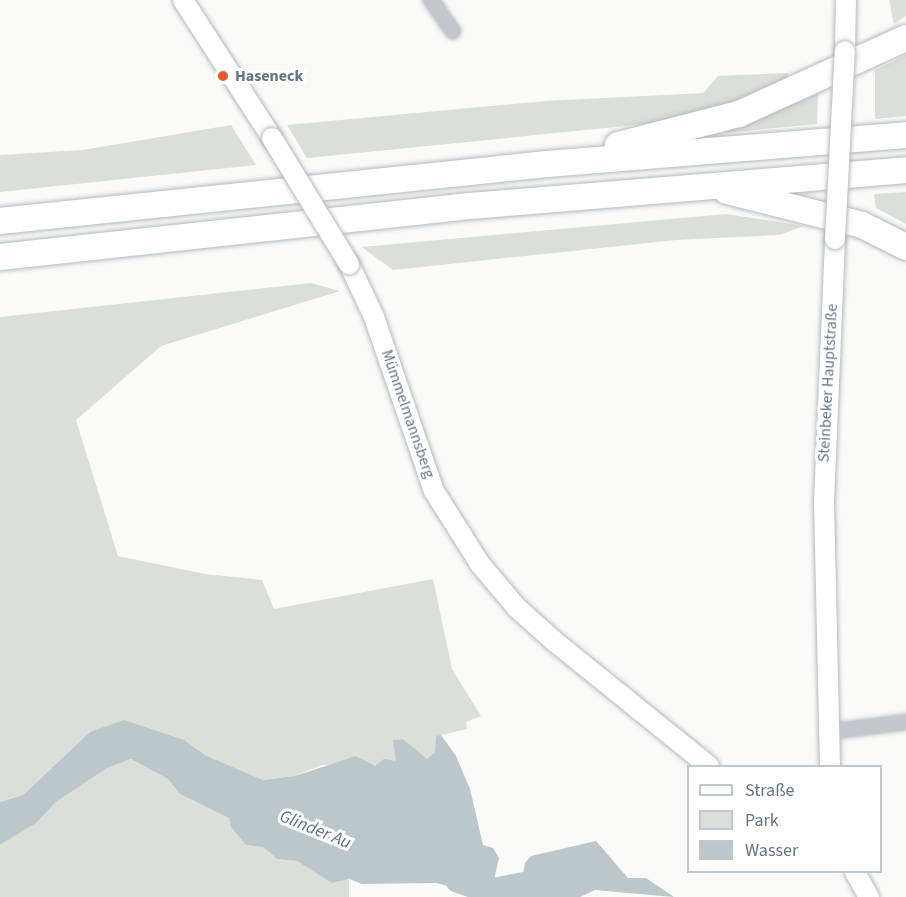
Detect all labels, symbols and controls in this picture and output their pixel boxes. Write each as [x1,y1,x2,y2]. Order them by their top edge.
place label: Haseneck [235,66,303,86]
marker: Haseneck [216,69,230,83]
street label: Steinbeker Hauptstraße [814,303,842,463]
street label: Mümmelmannsberg [377,347,439,481]
legend [687,765,882,873]
text: Straße [745,778,794,803]
water label: Glinder Au [276,806,354,854]
text: Park [745,808,779,833]
text: Wasser [745,838,798,863]

